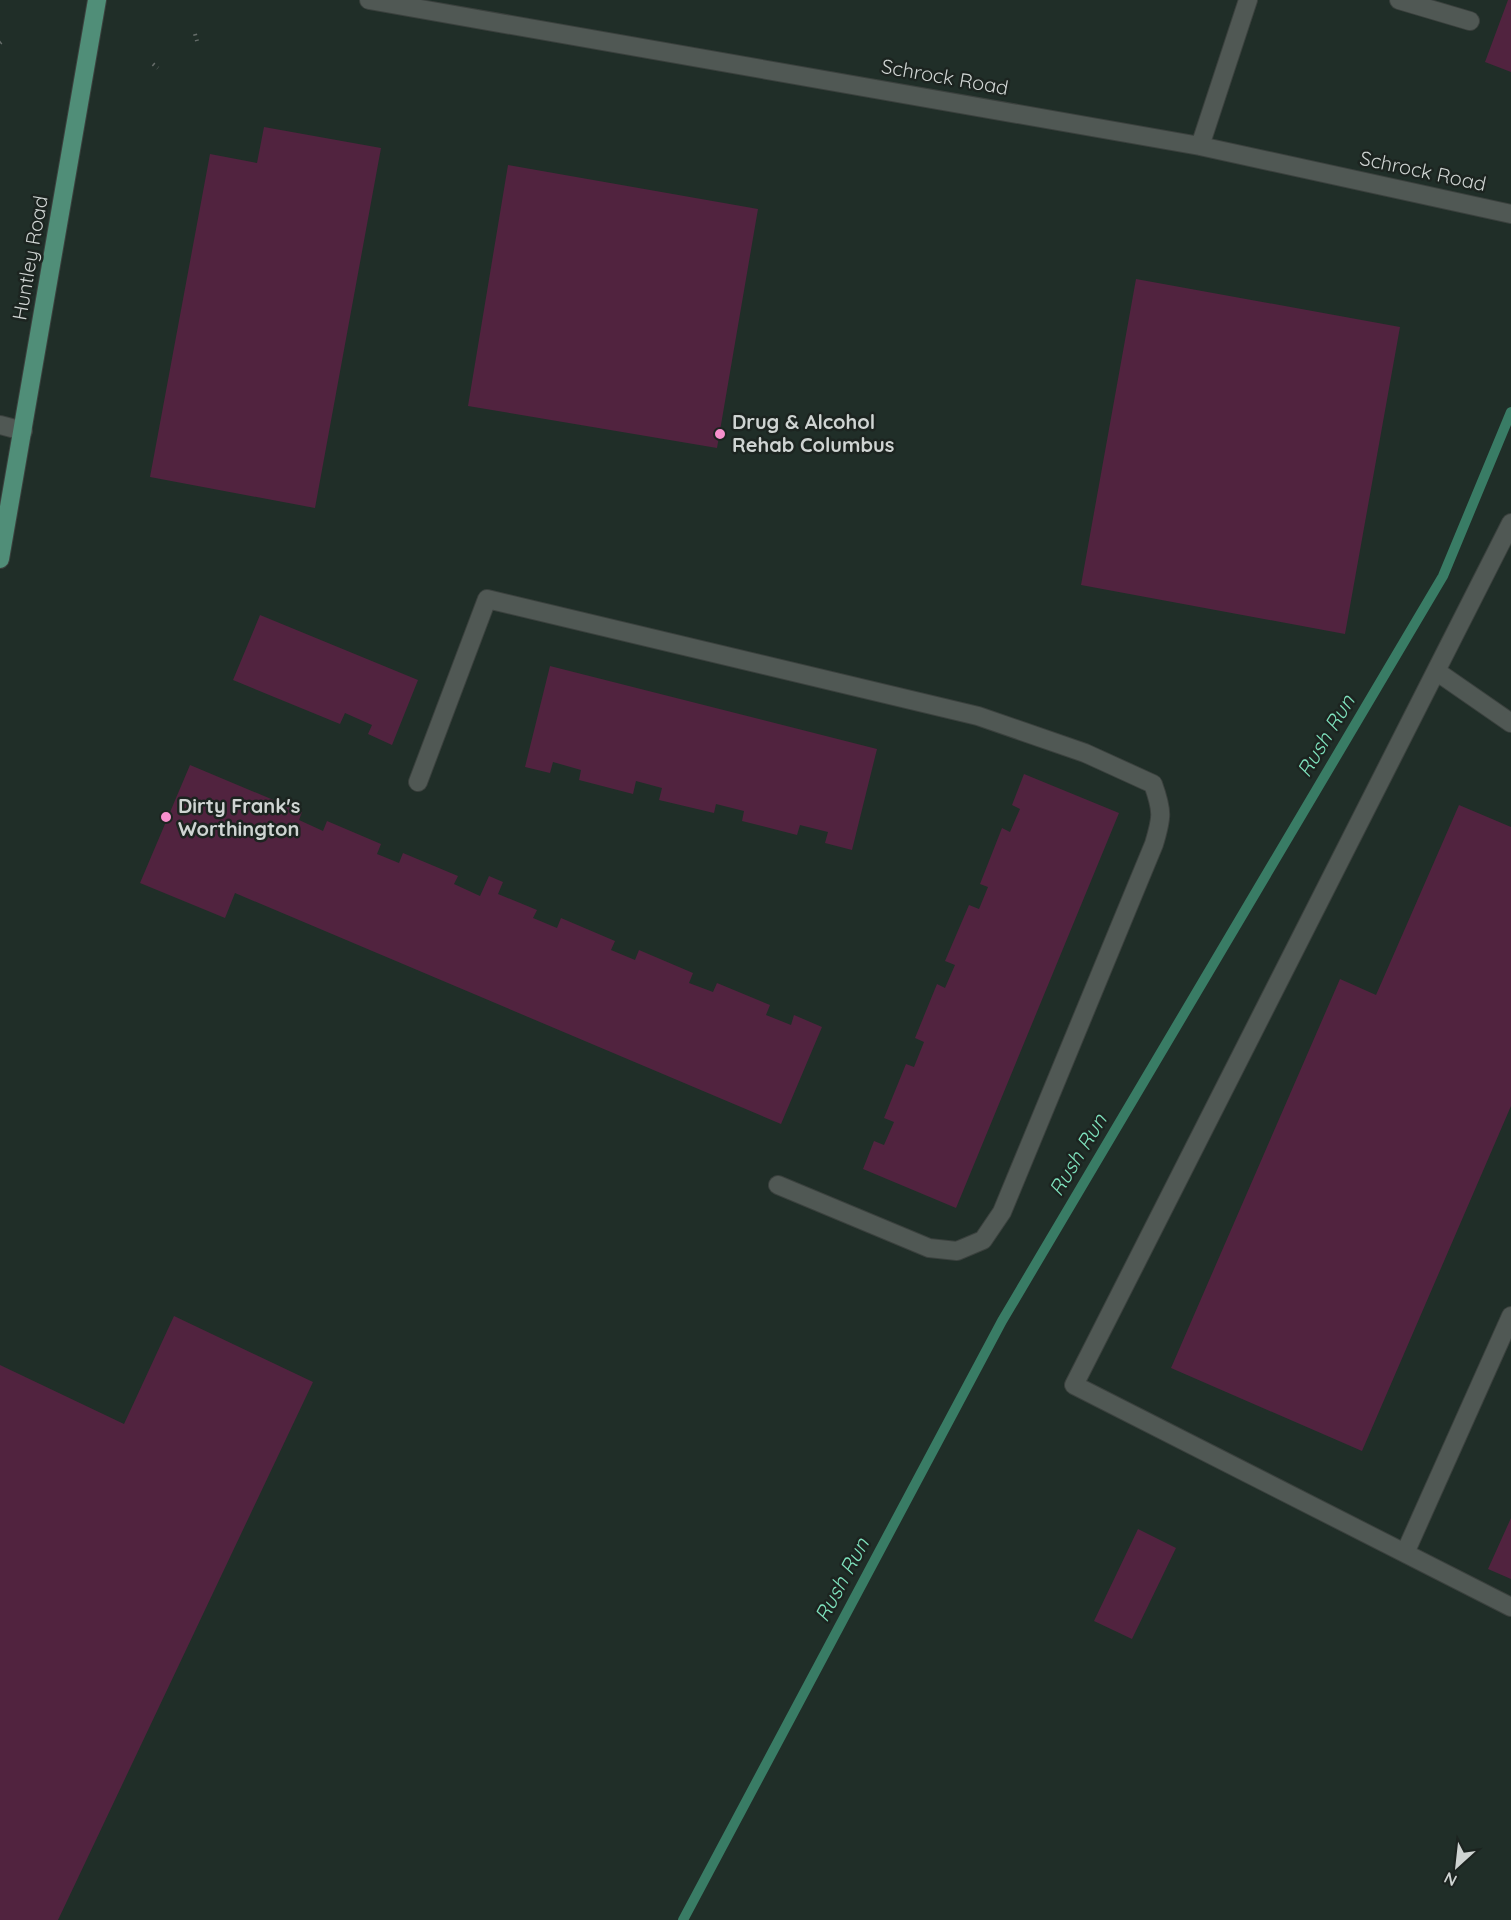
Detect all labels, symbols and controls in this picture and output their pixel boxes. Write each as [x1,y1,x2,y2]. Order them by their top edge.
street label: Schrock Road [880,53,1011,100]
street label: Schrock Road [1358,145,1489,196]
street label: Huntley Road [6,194,53,322]
place label: Drug & Alcohol Rehab Columbus [732,409,894,457]
marker: Drug & Alcohol Rehab Columbus [713,427,727,441]
water label: Rush Run [1290,689,1360,781]
place label: Dirty Frank's Worthington [178,793,300,841]
marker: Dirty Frank's Worthington [159,810,173,824]
water label: Rush Run [1042,1108,1112,1200]
water label: Rush Run [808,1532,874,1626]
north arrow [1427,1836,1487,1896]
text: N [1440,1868,1460,1891]

